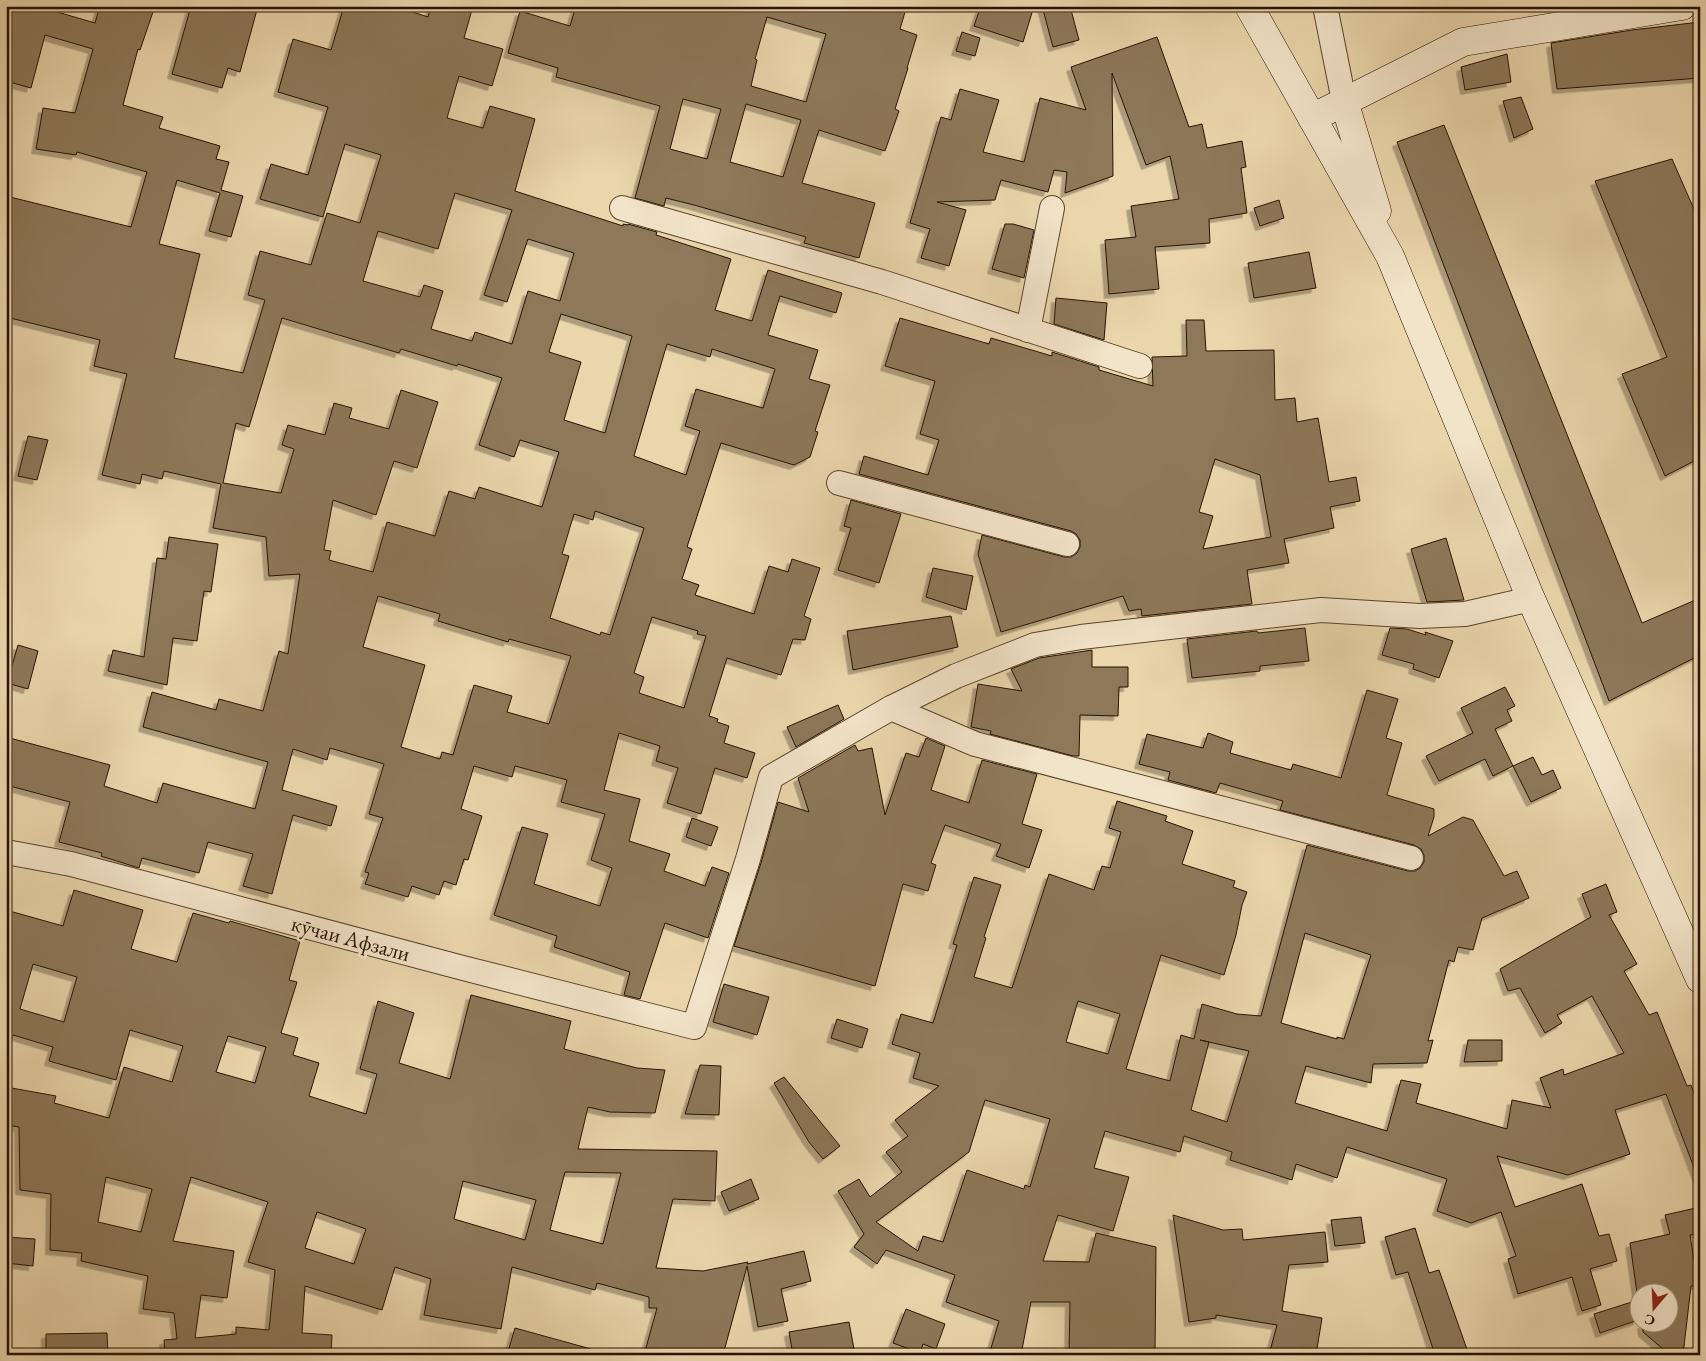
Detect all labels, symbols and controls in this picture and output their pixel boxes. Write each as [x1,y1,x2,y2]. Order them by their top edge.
street label: кӯчаи Афзали [288,909,414,968]
north arrow [1628,1284,1678,1334]
text: С [1642,1310,1657,1330]

